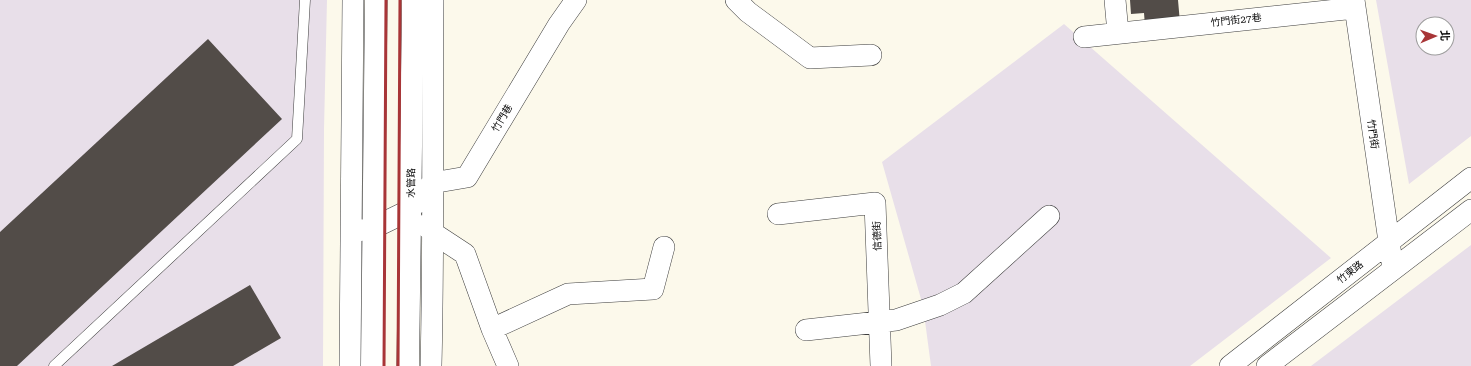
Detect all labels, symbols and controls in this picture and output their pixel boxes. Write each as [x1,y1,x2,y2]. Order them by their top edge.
street label: 竹門街27巷 [1210,12,1262,28]
north arrow [1415,16,1455,56]
text: 北 [1438,30,1451,41]
street label: 竹門巷 [490,102,514,134]
street label: 竹門街 [1365,118,1381,150]
street label: 水管路 [405,168,417,198]
street label: 信德街 [871,221,883,251]
street label: 竹東路 [1335,258,1365,286]

